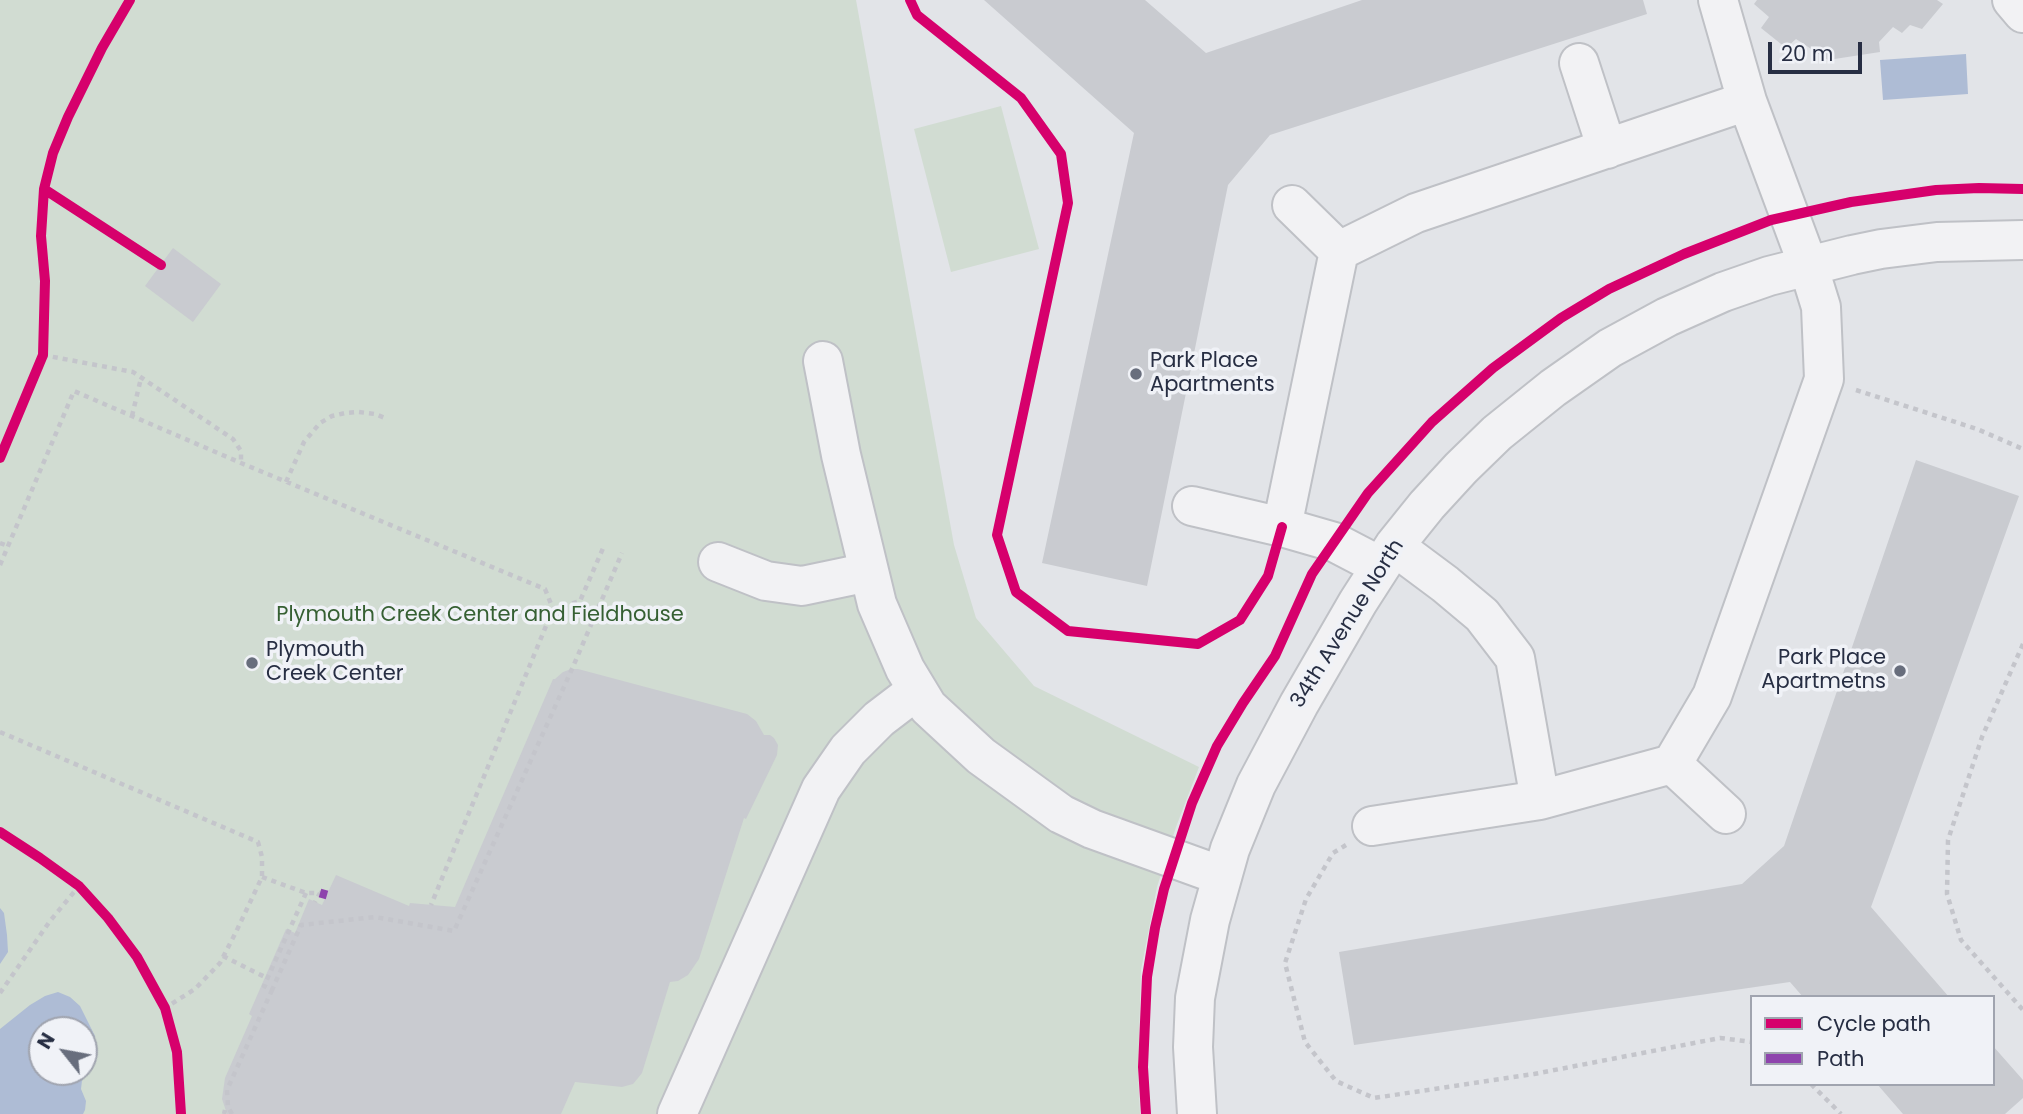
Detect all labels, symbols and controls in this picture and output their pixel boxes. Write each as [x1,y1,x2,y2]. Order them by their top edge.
scale bar [1771,28,1866,72]
text: 20 m [1781,39,1834,68]
place label: Park Place Apartments [1150,349,1275,399]
marker: Park Place Apartments [1128,366,1144,382]
street label: 34th Avenue North [1286,535,1410,713]
park label: Plymouth Creek Center and Fieldhouse [276,603,684,629]
place label: Plymouth Creek Center [266,638,404,688]
place label: Park Place Apartmetns [1761,646,1886,696]
marker: Plymouth Creek Center [244,655,260,671]
marker: Park Place Apartmetns [1892,663,1908,679]
legend [1750,995,1995,1086]
text: Cycle path [1817,1009,1931,1038]
north arrow [28,1016,98,1086]
text: N [31,1028,62,1054]
text: Path [1817,1044,1864,1073]

